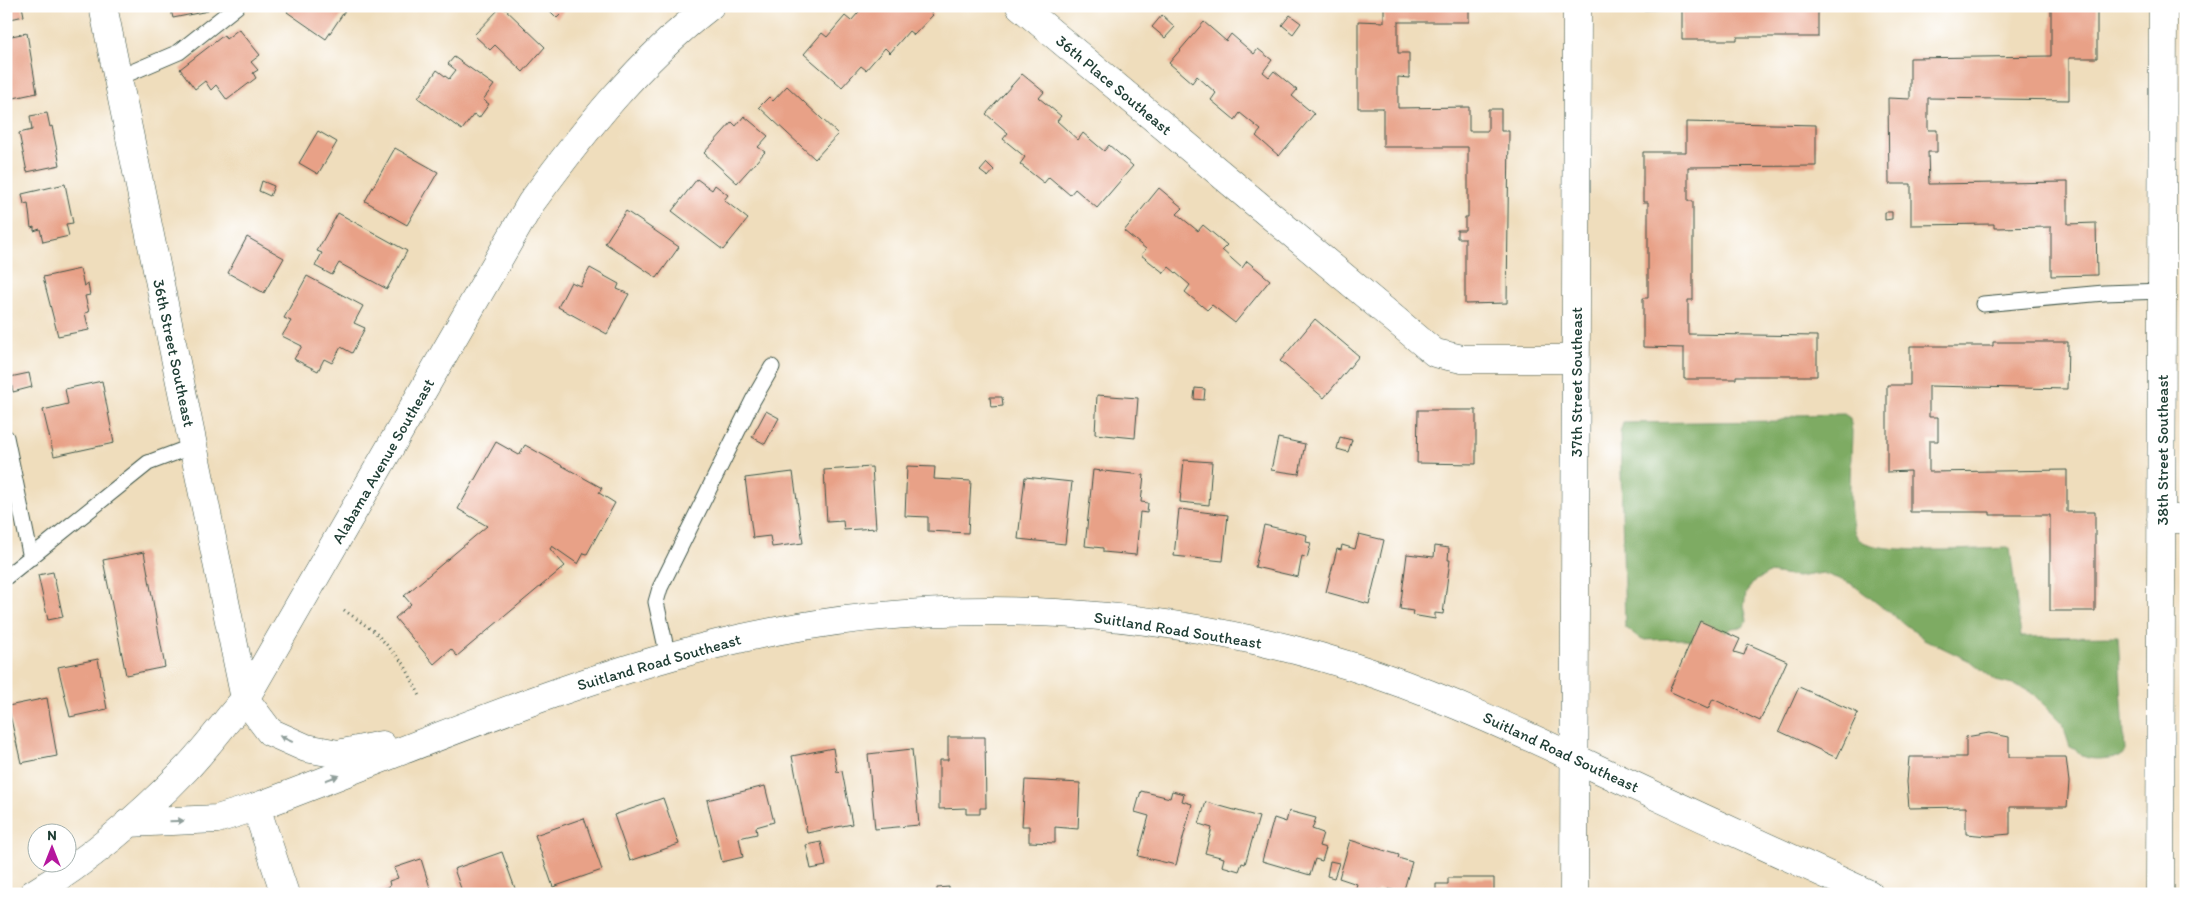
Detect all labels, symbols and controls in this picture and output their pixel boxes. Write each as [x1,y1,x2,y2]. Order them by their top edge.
street label: 36th Place Southeast [1052,31,1176,139]
street label: 36th Street Southeast [149,277,199,429]
street label: 37th Street Southeast [1567,307,1586,457]
street label: 38th Street Southeast [2153,374,2172,526]
street label: Alabama Avenue Southeast [328,375,438,547]
street label: Suitland Road Southeast [1093,607,1263,653]
street label: Suitland Road Southeast [575,629,743,695]
street label: Suitland Road Southeast [1480,708,1642,796]
one-way arrow [279,735,293,743]
one-way arrow [325,774,339,782]
one-way arrow [169,817,185,825]
north arrow [28,822,78,872]
text: N [47,827,57,844]

